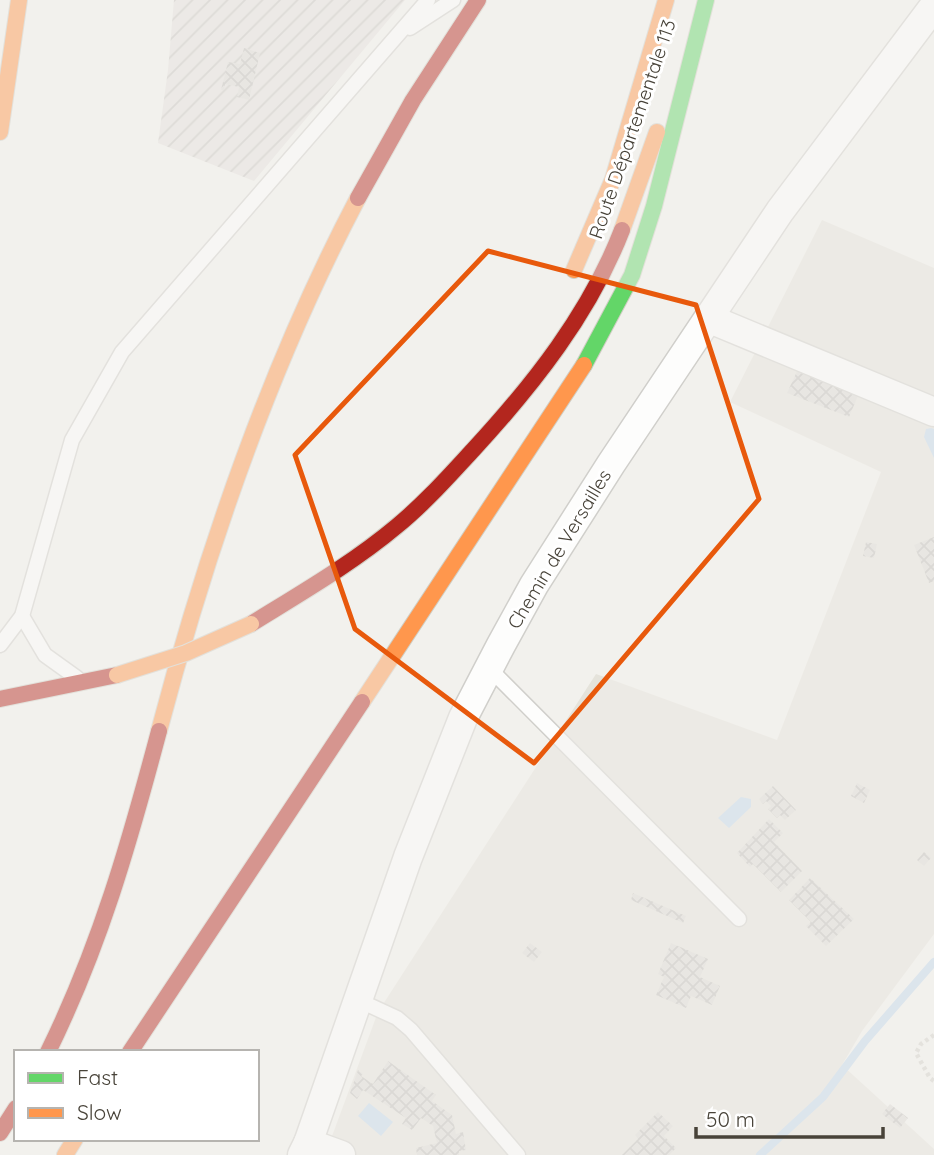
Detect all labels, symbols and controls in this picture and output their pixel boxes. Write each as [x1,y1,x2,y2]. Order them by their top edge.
street label: Route Départementale 113 [583,16,681,242]
street label: Chemin de Versailles [502,465,616,633]
legend [14,1050,259,1141]
text: Fast [77,1064,118,1090]
scale bar [696,1096,883,1140]
text: Slow [77,1099,122,1125]
text: 50 m [706,1106,755,1132]

